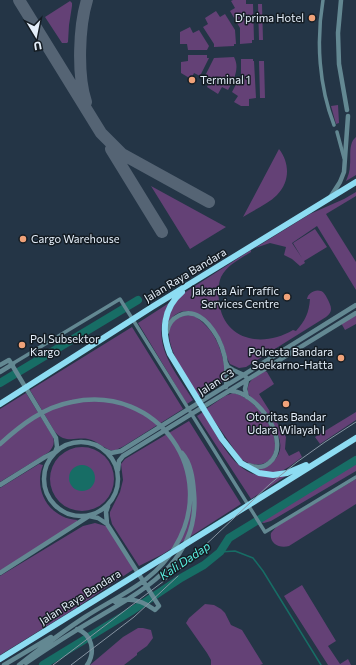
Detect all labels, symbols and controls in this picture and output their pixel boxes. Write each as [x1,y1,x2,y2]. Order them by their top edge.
place label: D'prima Hotel [235,11,304,24]
marker: D'prima Hotel [307,13,317,23]
north arrow [16,16,56,56]
text: U [33,39,43,53]
place label: Terminal 1 [200,73,250,86]
marker: Terminal 1 [187,75,197,85]
place label: Cargo Warehouse [31,232,120,245]
marker: Cargo Warehouse [18,234,28,244]
street label: Jalan Raya Bandara [141,245,229,305]
place label: Jakarta Air Traffic Services Centre [192,284,279,310]
marker: Jakarta Air Traffic Services Centre [282,292,292,302]
place label: Pol Subsektor Kargo [30,332,100,358]
marker: Pol Subsektor Kargo [17,340,27,350]
place label: Polresta Bandara Soekarno-Hatta [248,345,333,371]
marker: Polresta Bandara Soekarno-Hatta [336,353,346,363]
street label: Jalan C3 [195,366,237,398]
marker: Otoritas Bandar Udara Wilayah I [281,399,291,409]
place label: Otoritas Bandar Udara Wilayah I [246,410,327,436]
water label: Kali Dadap [156,538,212,582]
street label: Jalan Raya Bandara [37,566,123,628]

